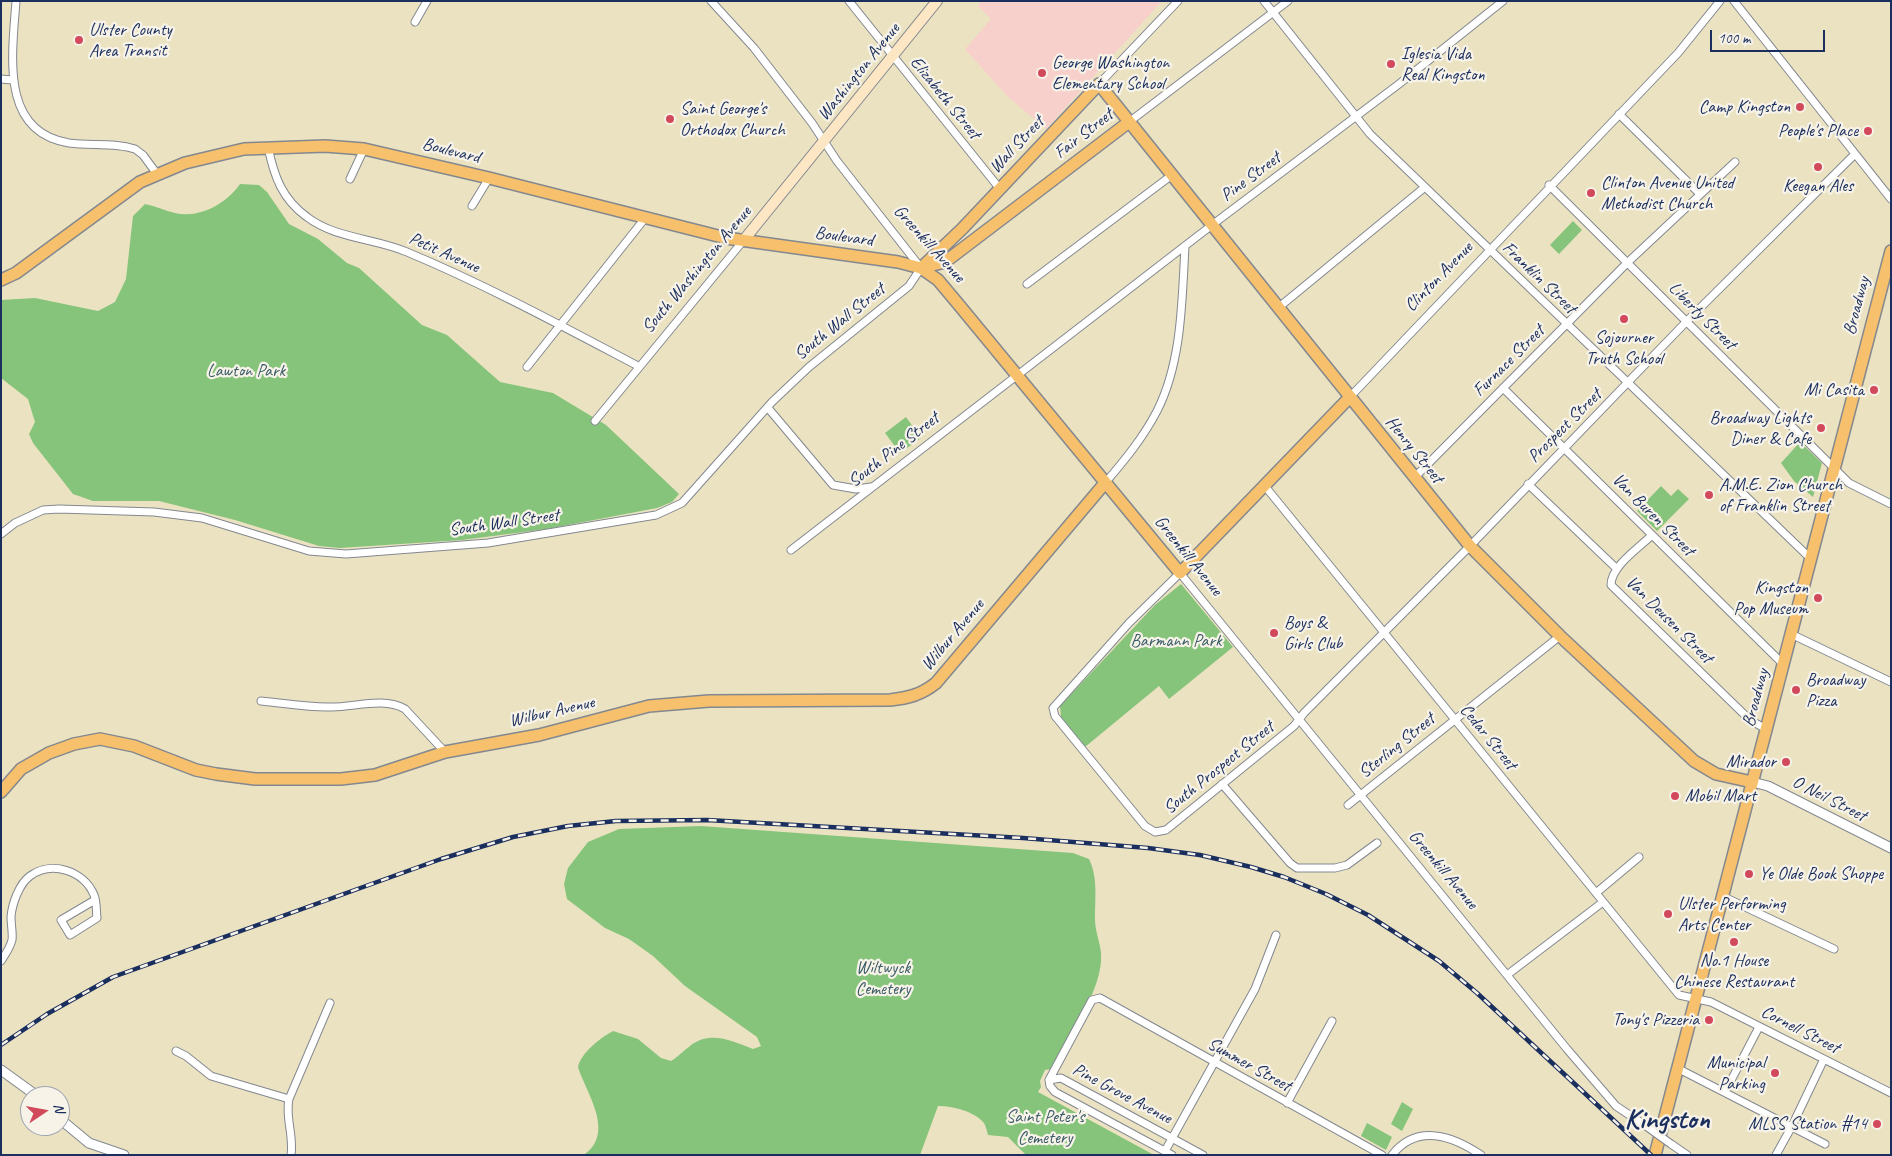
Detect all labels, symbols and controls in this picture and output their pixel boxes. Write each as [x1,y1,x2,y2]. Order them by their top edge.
place label: Ulster County Area Transit [89,19,172,62]
street label: Washington Avenue [813,19,905,125]
scale bar [1712,20,1827,52]
text: 100 m [1718,29,1750,48]
marker: Ulster County Area Transit [73,34,85,46]
place label: Iglesia Vida Real Kingston [1401,43,1485,86]
street label: Elizabeth Street [905,52,985,144]
place label: George Washington Elementary School [1052,52,1169,94]
marker: Iglesia Vida Real Kingston [1385,58,1397,70]
marker: George Washington Elementary School [1036,67,1048,79]
place label: Camp Kingston [1699,96,1790,118]
place label: Saint George's Orthodox Church [680,98,785,140]
marker: Camp Kingston [1794,101,1806,113]
street label: Fair Street [1050,104,1118,164]
street label: Wall Street [985,112,1049,178]
marker: Saint George's Orthodox Church [664,113,676,125]
place label: People's Place [1778,120,1858,142]
marker: People's Place [1862,125,1874,137]
street label: Boulevard [420,133,482,169]
street label: Pine Street [1217,147,1285,207]
marker: Keegan Ales [1812,161,1824,173]
place label: Clinton Avenue United Methodist Church [1601,172,1734,214]
place label: Keegan Ales [1783,175,1853,197]
marker: Clinton Avenue United Methodist Church [1585,187,1597,199]
street label: Greenkill Avenue [889,201,969,287]
street label: South Washington Avenue [638,202,756,338]
street label: Boulevard [813,222,875,252]
street label: Petit Avenue [405,228,483,278]
street label: Clinton Avenue [1400,237,1478,317]
street label: Franklin Street [1497,237,1581,319]
street label: Broadway [1839,275,1875,337]
street label: Liberty Street [1664,278,1740,354]
street label: South Wall Street [790,279,890,365]
marker: Sojourner Truth School [1618,313,1630,325]
street label: Furnace Street [1469,321,1549,401]
place label: Sojourner Truth School [1585,327,1663,369]
park label: Lawton Park [207,360,285,382]
place label: Mi Casita [1804,379,1864,401]
street label: Prospect Street [1523,384,1607,468]
marker: Mi Casita [1868,384,1880,396]
place label: Broadway Lights Diner & Cafe [1709,407,1811,449]
street label: South Pine Street [844,408,944,492]
street label: Henry Street [1380,412,1448,488]
marker: Broadway Lights Diner & Cafe [1815,422,1827,434]
street label: Van Buren Street [1607,469,1699,561]
place label: A.M.E. Zion Church of Franklin Street [1719,474,1842,516]
marker: A.M.E. Zion Church of Franklin Street [1703,489,1715,501]
street label: South Wall Street [448,505,560,541]
street label: Greenkill Avenue [1149,512,1227,600]
street label: Van Deusen Street [1621,572,1717,668]
place label: Kingston Pop Museum [1734,577,1808,620]
marker: Kingston Pop Museum [1812,592,1824,604]
street label: Wilbur Avenue [917,595,989,675]
place label: Boys & Girls Club [1284,612,1342,654]
marker: Boys & Girls Club [1268,627,1280,639]
park label: Barmann Park [1130,630,1222,652]
street label: Broadway [1738,667,1774,729]
place label: Broadway Pizza [1806,669,1865,712]
marker: Broadway Pizza [1790,684,1802,696]
street label: Wilbur Avenue [507,692,597,732]
street label: Cedar Street [1455,700,1521,774]
street label: Sterling Street [1355,709,1439,783]
street label: South Prospect Street [1159,717,1279,819]
place label: Mirador [1726,751,1776,773]
marker: Mirador [1780,756,1792,768]
street label: O Neil Street [1788,771,1870,827]
place label: Mobil Mart [1685,785,1756,807]
marker: Mobil Mart [1669,790,1681,802]
street label: Greenkill Avenue [1404,826,1482,914]
place label: Ye Olde Book Shoppe [1759,863,1883,885]
marker: Ye Olde Book Shoppe [1743,868,1755,880]
place label: Ulster Performing Arts Center [1678,893,1785,936]
marker: Ulster Performing Arts Center [1662,908,1674,920]
marker: No.1 House Chinese Restaurant [1728,936,1740,948]
place label: No.1 House Chinese Restaurant [1674,950,1794,992]
park label: Wiltwyck Cemetery [856,957,910,1000]
street label: Cornell Street [1757,1001,1843,1059]
place label: Tony's Pizzeria [1612,1009,1699,1031]
marker: Tony's Pizzeria [1703,1014,1715,1026]
street label: Summer Street [1204,1033,1294,1097]
place label: Municipal Parking [1707,1052,1765,1094]
street label: Pine Grove Avenue [1069,1059,1175,1129]
marker: Municipal Parking [1769,1067,1781,1079]
north arrow [20,1086,70,1136]
text: N [50,1102,68,1114]
district label: Kingston [1624,1104,1710,1138]
park label: Saint Peter's Cemetery [1006,1106,1084,1148]
place label: MLSS Station #14 [1748,1113,1867,1135]
marker: MLSS Station #14 [1871,1118,1883,1130]

